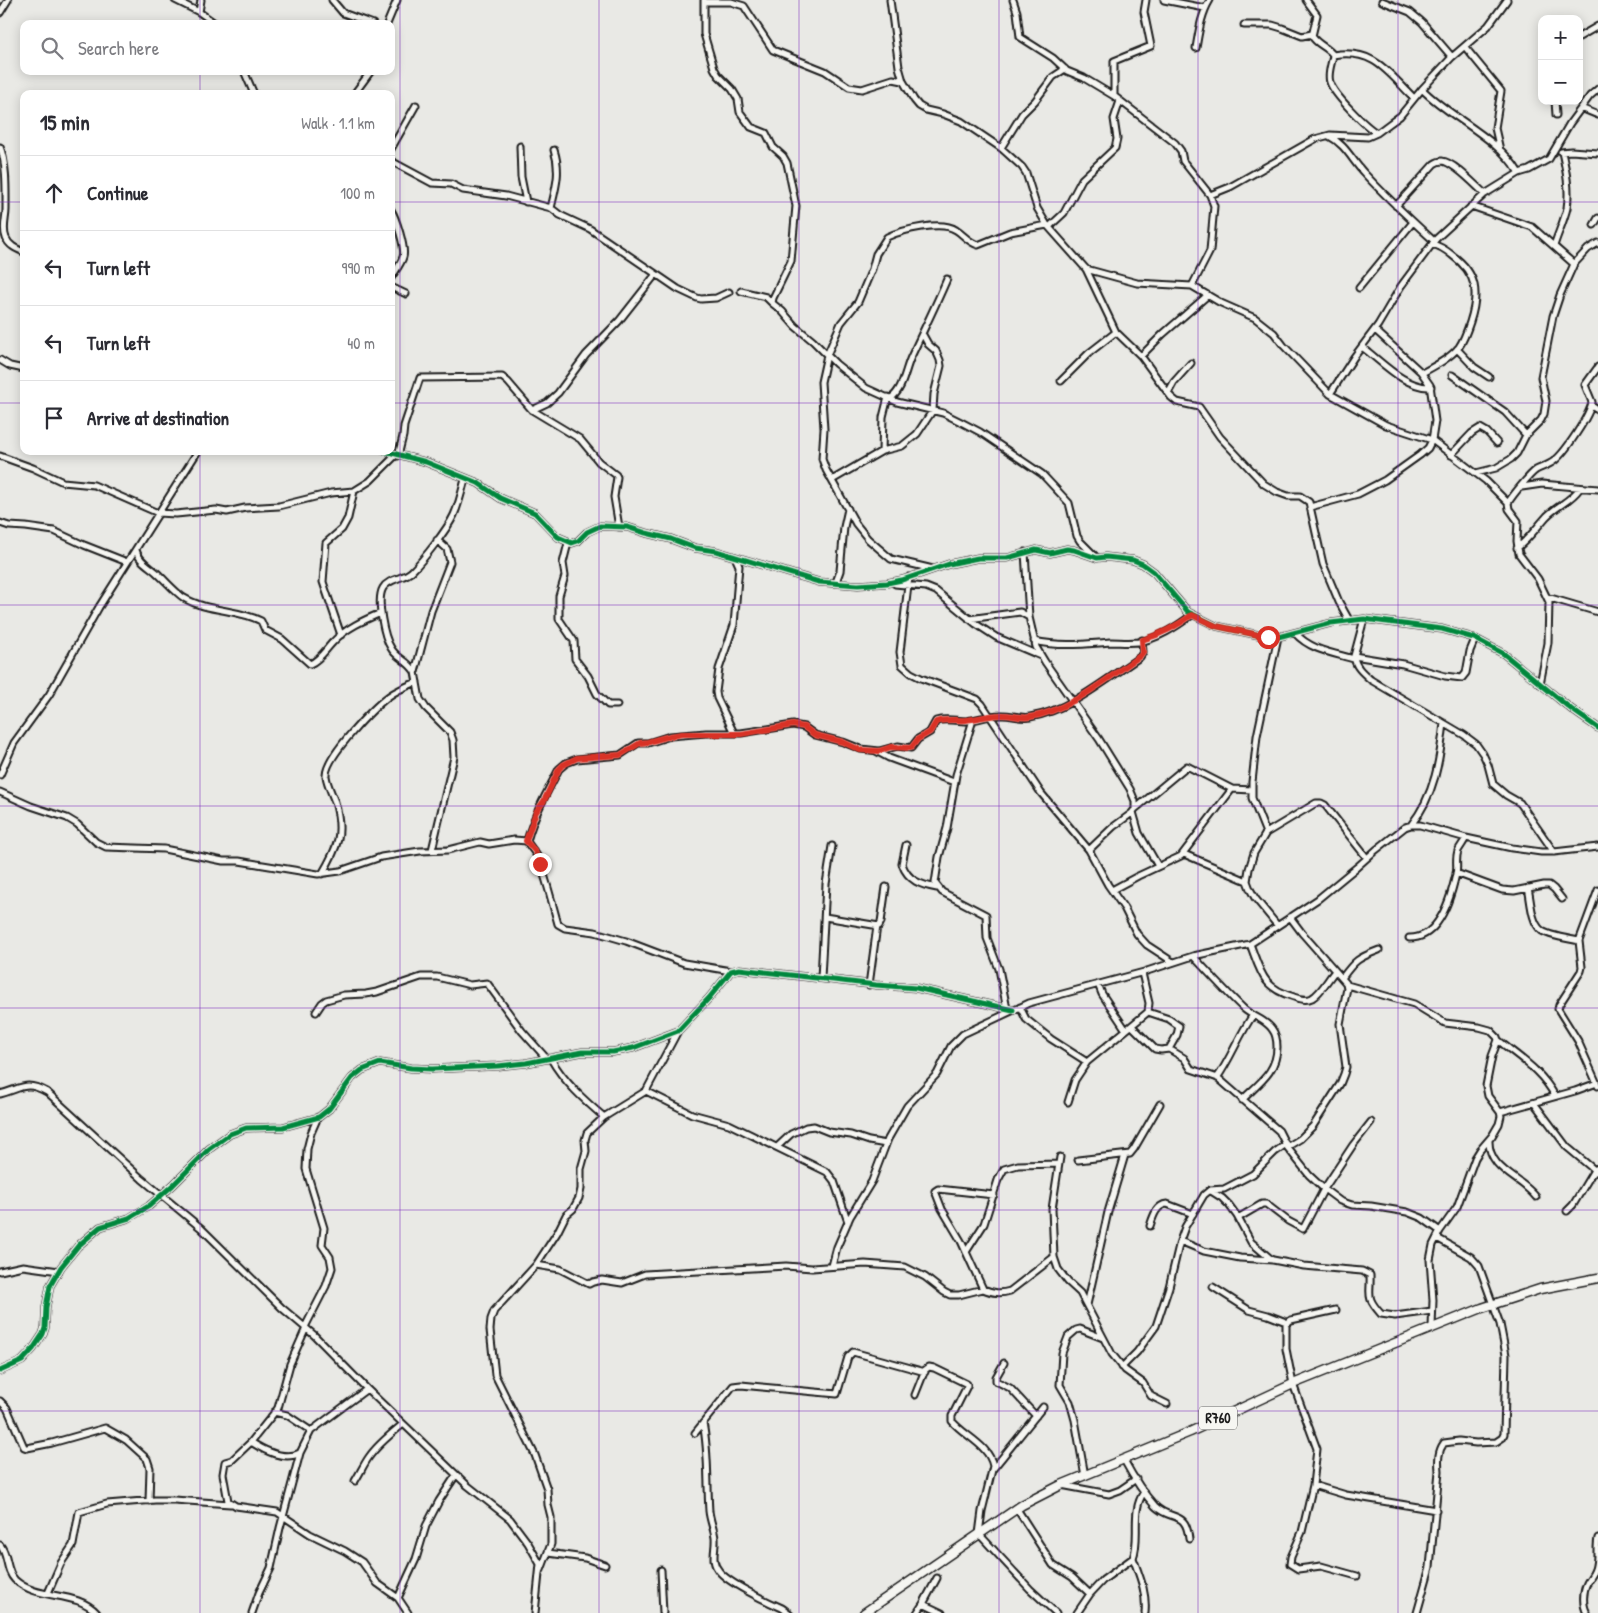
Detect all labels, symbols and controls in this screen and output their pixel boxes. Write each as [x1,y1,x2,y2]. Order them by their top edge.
map controls [1538,15,1583,105]
button: + [1538,15,1583,60]
search box [20,20,395,75]
icon: search [38,34,66,62]
text: Search here [78,35,159,61]
button: − [1538,60,1583,105]
text: 15 min [40,108,90,137]
text: Walk · 1.1 km [301,112,375,134]
icon: ahead [40,179,68,207]
text: Continue [87,180,148,206]
text: 100 m [340,182,375,204]
icon: left [40,254,68,282]
text: Turn left [87,255,150,281]
text: 990 m [342,257,375,279]
icon: left [40,329,68,357]
text: Turn left [87,330,150,356]
text: 40 m [347,332,375,354]
icon: arrive [40,404,68,432]
text: Arrive at destination [87,405,229,431]
route start [1257,626,1280,649]
route end [529,853,552,876]
road number: R760 [1199,1406,1237,1430]

